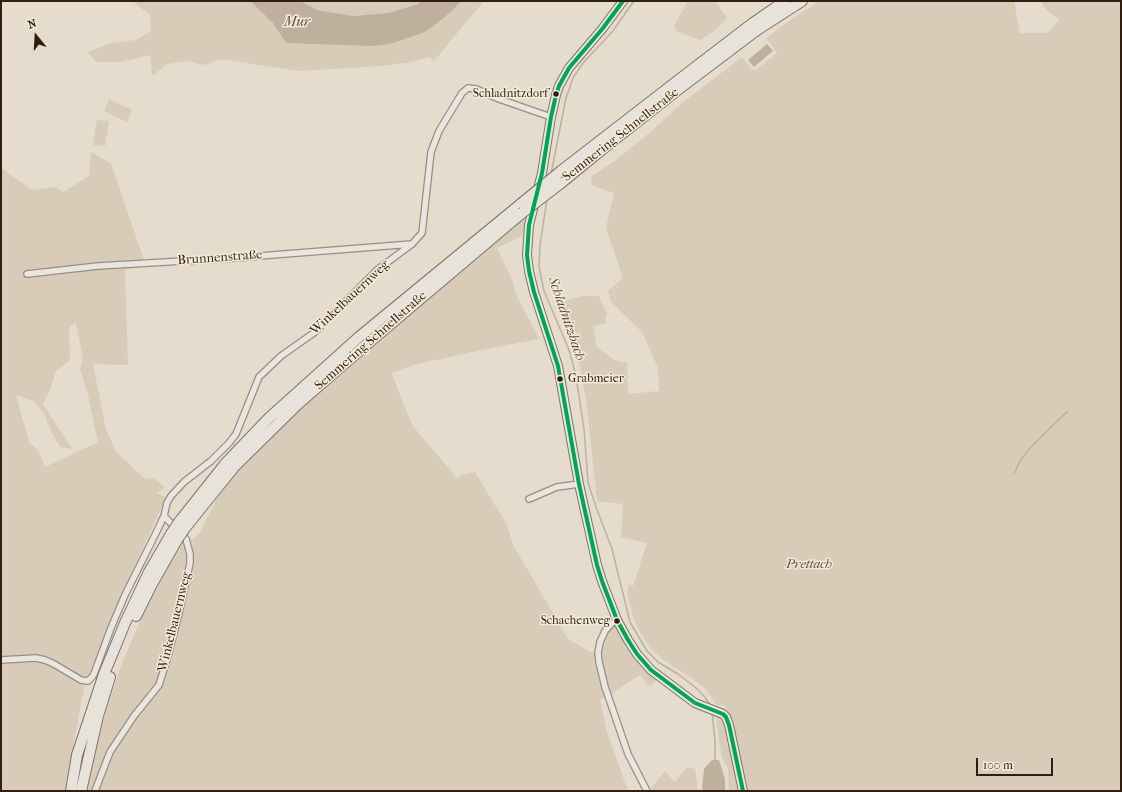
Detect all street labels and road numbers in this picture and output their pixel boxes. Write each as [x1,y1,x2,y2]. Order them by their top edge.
street label: Semmering Schnellstraße [560,85,682,185]
street label: Brunnenstraße [177,247,263,269]
street label: Winkelbauernweg [307,257,393,339]
street label: Semmering Schnellstraße [312,288,430,394]
street label: Winkelbauernweg [155,570,195,674]

